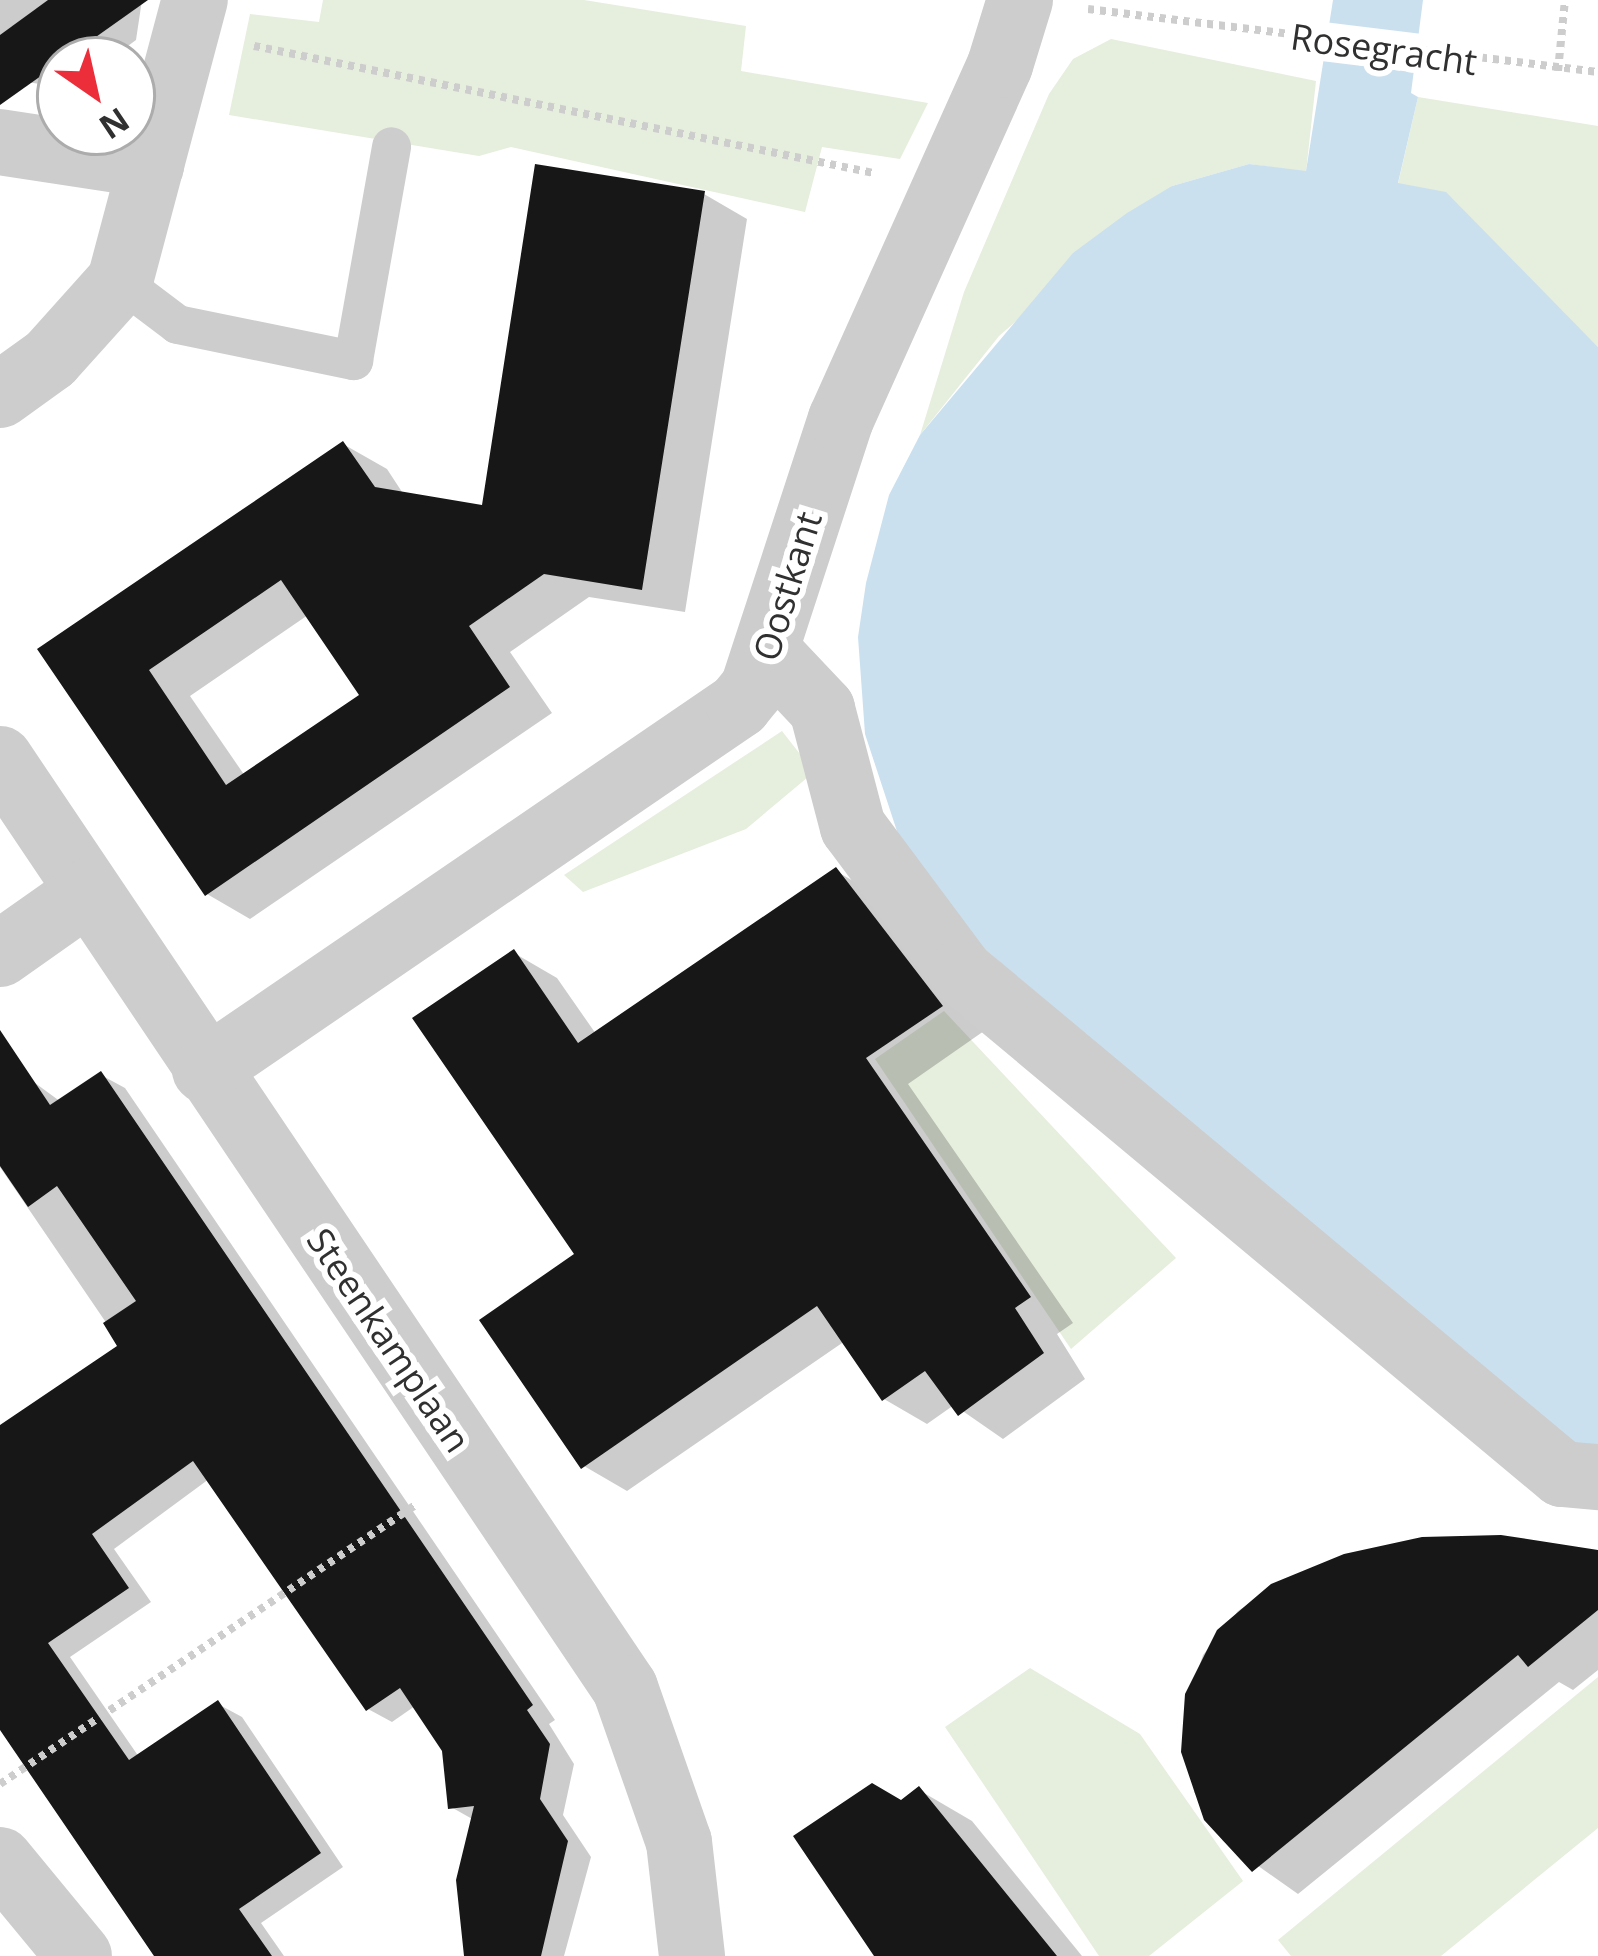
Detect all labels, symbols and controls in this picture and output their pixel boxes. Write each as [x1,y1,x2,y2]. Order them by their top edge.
street label: Rosegracht [1288,15,1480,83]
north arrow [36,36,156,156]
text: N [91,98,138,150]
street label: Oostkant [744,506,830,666]
street label: Steenkamplaan [298,1220,480,1460]

